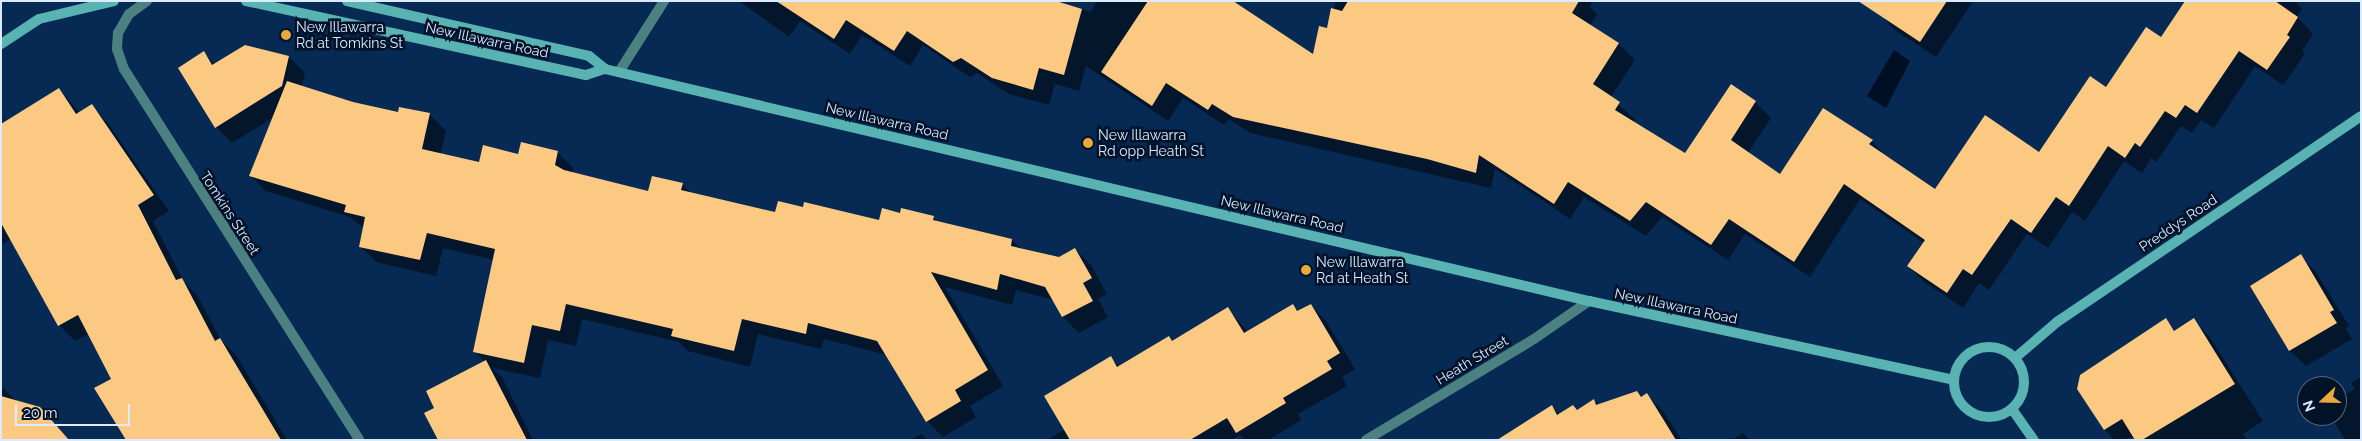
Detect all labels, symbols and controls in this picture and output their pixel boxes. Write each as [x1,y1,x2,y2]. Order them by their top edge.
place label: New Illawarra Rd at Tomkins St [296,19,403,52]
street label: New Illawarra Road [424,19,550,61]
marker: New Illawarra Rd at Tomkins St [280,29,292,41]
street label: New Illawarra Road [824,99,950,143]
place label: New Illawarra Rd opp Heath St [1098,127,1204,160]
marker: New Illawarra Rd opp Heath St [1082,137,1094,149]
street label: Tomkins Street [197,168,263,258]
street label: Preddys Road [2136,191,2220,255]
street label: New Illawarra Road [1219,192,1345,236]
place label: New Illawarra Rd at Heath St [1316,254,1409,286]
marker: New Illawarra Rd at Heath St [1300,264,1312,276]
street label: New Illawarra Road [1613,285,1739,327]
street label: Heath Street [1433,332,1511,388]
north arrow [2297,376,2347,426]
scale bar [18,394,132,426]
text: N [2300,398,2318,414]
text: 20 m [23,404,58,422]

